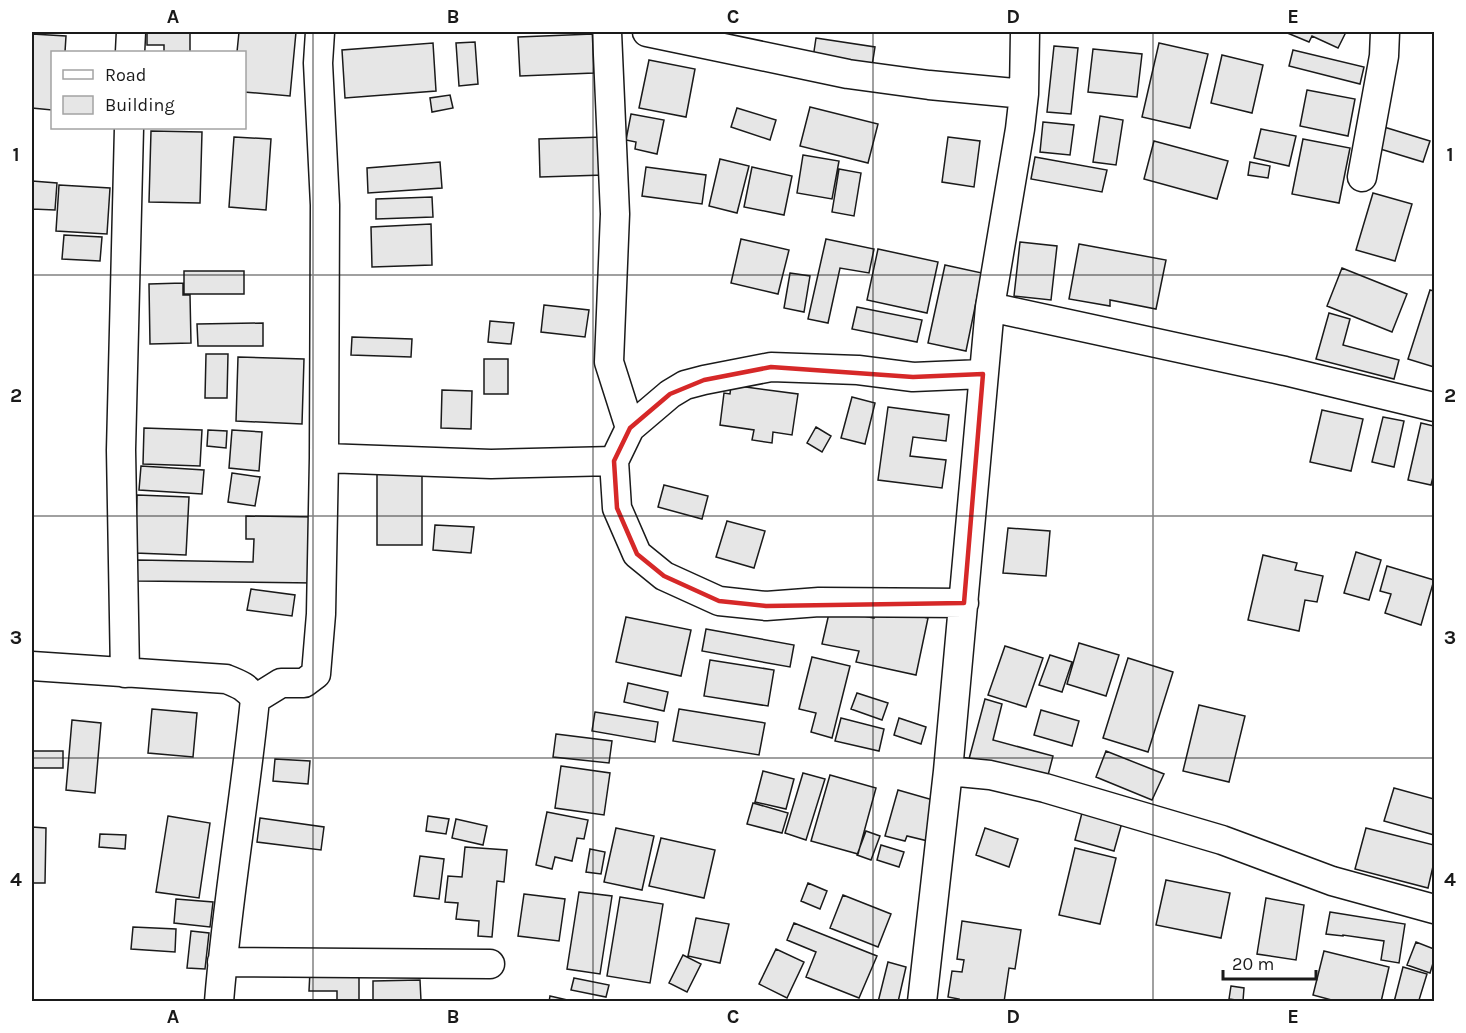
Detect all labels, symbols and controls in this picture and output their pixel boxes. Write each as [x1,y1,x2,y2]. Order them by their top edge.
text: A [167,5,180,28]
text: B [447,5,459,28]
text: C [727,5,739,28]
text: D [1006,5,1020,28]
text: E [1287,5,1299,28]
legend [51,51,246,129]
text: Road [105,64,146,86]
text: Building [105,94,175,116]
text: 1 [12,143,20,166]
text: 1 [1446,143,1454,166]
text: 2 [10,384,22,407]
text: 2 [1444,384,1456,407]
text: 3 [10,626,22,649]
text: 3 [1444,626,1456,649]
text: 4 [10,868,22,891]
text: 4 [1444,868,1456,891]
scale bar [1223,943,1316,981]
text: 20 m [1232,953,1274,975]
text: A [167,1005,180,1028]
text: B [447,1005,459,1028]
text: C [727,1005,739,1028]
text: D [1006,1005,1020,1028]
text: E [1287,1005,1299,1028]

